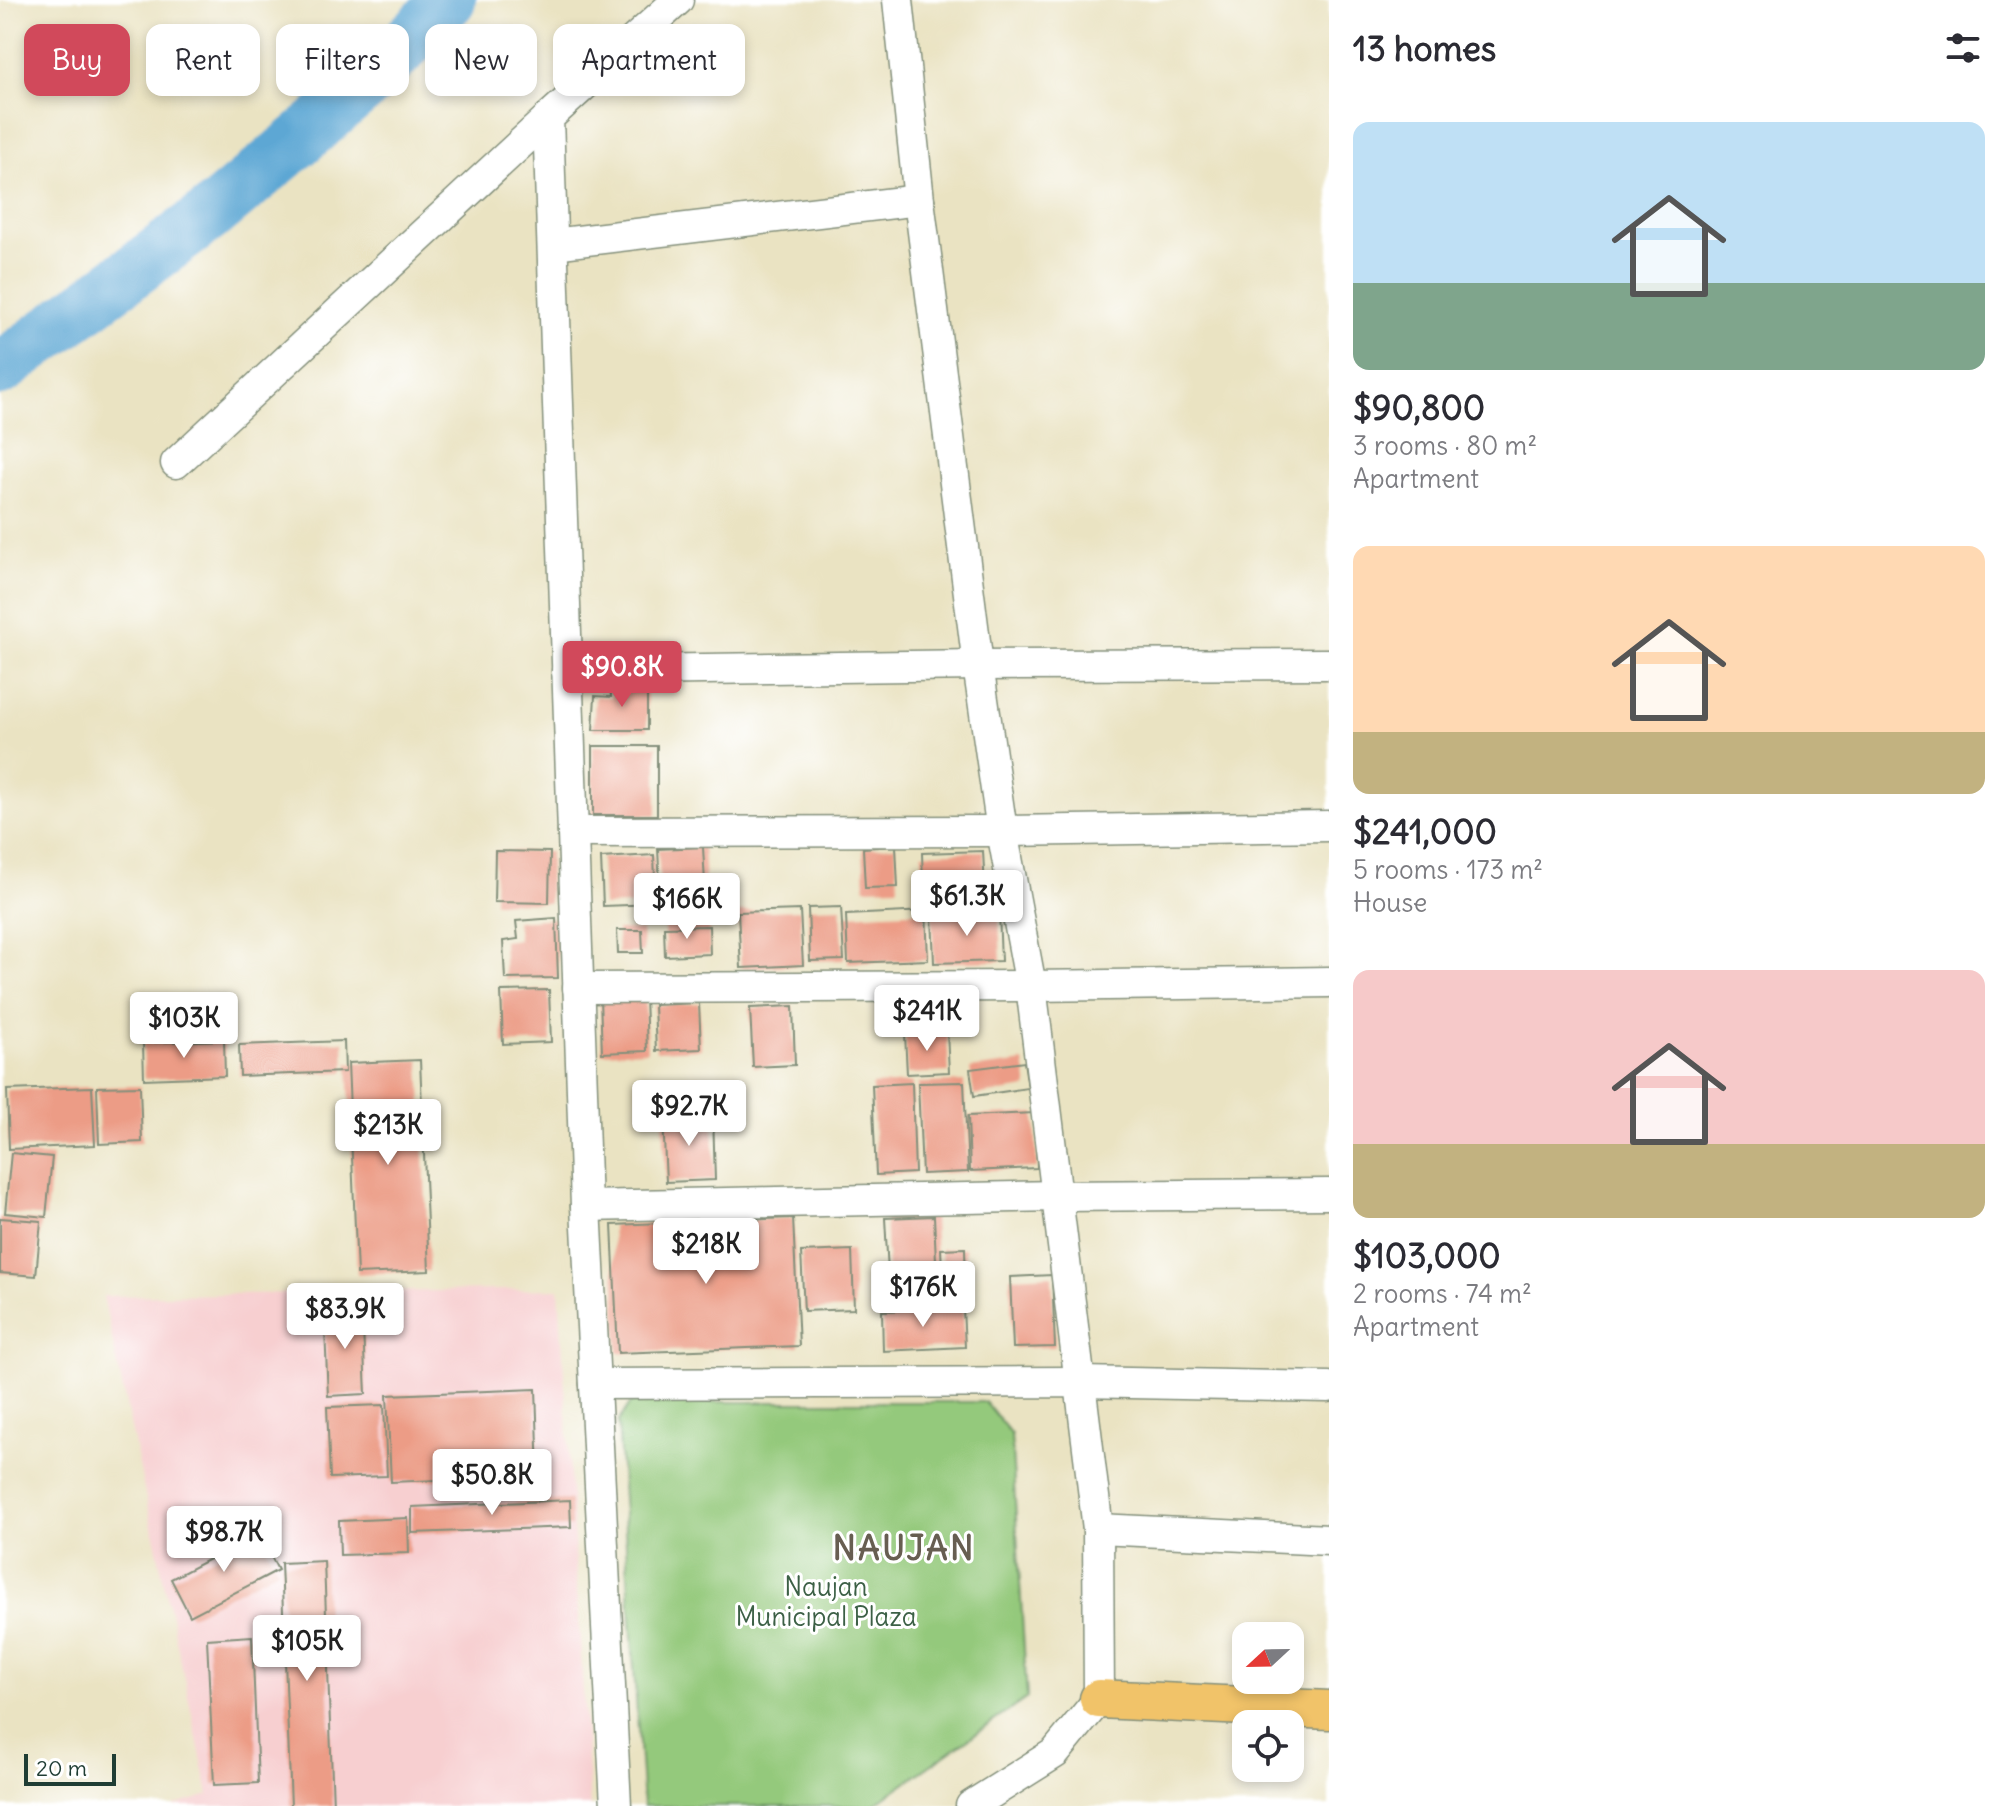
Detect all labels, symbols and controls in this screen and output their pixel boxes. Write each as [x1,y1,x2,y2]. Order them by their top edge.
chip: Buy [24,24,130,96]
chip: Rent [146,24,260,96]
chip: Filters [276,24,409,96]
chip: New [425,24,537,96]
chip: Apartment [553,24,745,96]
icon: filters [1941,26,1985,70]
text: 13 homes [1353,27,1496,70]
icon: home [1597,174,1741,318]
text: $90,800 [1353,386,1485,429]
text: 3 rooms · 80 m² [1353,429,1537,462]
text: Apartment [1353,462,1479,495]
icon: home [1597,598,1741,742]
pin: $90.8K [557,641,687,709]
text: $90.8K [581,650,663,683]
text: $241,000 [1353,810,1497,853]
text: 5 rooms · 173 m² [1353,853,1543,886]
pin: $61.3K [902,870,1032,938]
pin: $166K [631,873,743,941]
text: $61.3K [929,879,1005,912]
text: $166K [652,882,722,915]
text: House [1353,886,1427,919]
pin: $241K [871,985,983,1053]
pin: $103K [128,992,240,1060]
text: $241K [892,994,962,1027]
text: $103K [148,1001,220,1034]
icon: home [1597,1022,1741,1166]
pin: $92.7K [624,1080,754,1148]
text: $92.7K [650,1089,728,1122]
pin: $213K [332,1099,444,1167]
text: $213K [353,1108,423,1141]
pin: $218K [650,1218,762,1286]
text: $218K [671,1227,741,1260]
text: $103,000 [1353,1234,1501,1277]
pin: $176K [867,1261,979,1329]
text: $176K [889,1270,957,1303]
text: 2 rooms · 74 m² [1353,1277,1532,1310]
pin: $83.9K [280,1283,410,1351]
text: $83.9K [305,1292,385,1325]
text: Apartment [1353,1310,1479,1343]
pin: $50.8K [427,1449,557,1517]
text: $50.8K [451,1458,533,1491]
pin: $98.7K [159,1506,289,1574]
text: $98.7K [185,1515,263,1548]
district label: NAUJAN [833,1526,975,1569]
park label: Naujan Municipal Plaza [735,1570,917,1633]
pin: $105K [251,1615,363,1683]
north arrow [1232,1622,1304,1694]
map controls [1232,1622,1304,1782]
text: $105K [271,1624,343,1657]
button: locate [1232,1710,1304,1782]
scale bar [24,1750,116,1786]
text: 20 m [36,1754,87,1782]

